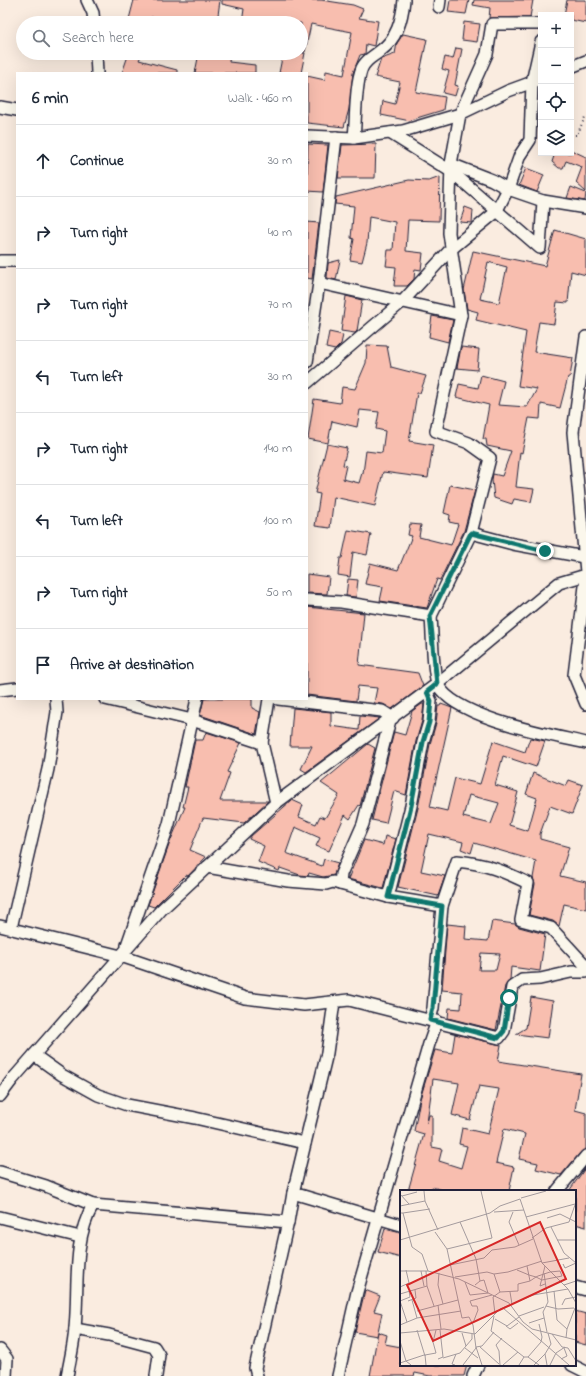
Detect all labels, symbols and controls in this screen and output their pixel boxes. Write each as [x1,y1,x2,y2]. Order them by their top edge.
map controls [538,12,574,156]
button: + [538,12,574,48]
search box [16,16,308,60]
icon: search [30,27,52,49]
text: Search here [62,27,134,49]
button: − [538,48,574,84]
button: locate [538,84,574,120]
text: 6 min [32,86,68,111]
text: Walk · 460 m [228,89,292,108]
button: layers [538,120,574,156]
icon: ahead [32,150,54,172]
text: Continue [70,150,124,172]
text: 30 m [268,151,292,170]
icon: right [32,222,54,244]
text: Turn right [70,222,128,244]
text: 40 m [268,223,292,242]
icon: right [32,294,54,316]
text: Turn right [70,294,128,316]
text: 70 m [268,295,292,314]
icon: left [32,366,54,388]
text: Turn left [70,366,123,388]
text: 30 m [268,367,292,386]
icon: right [32,438,54,460]
text: Turn right [70,438,128,460]
text: 140 m [264,439,292,458]
icon: left [32,510,54,532]
text: Turn left [70,510,123,532]
text: 100 m [263,511,292,530]
route end [536,542,554,560]
icon: right [32,582,54,604]
text: Turn right [70,582,128,604]
text: 50 m [266,583,292,602]
icon: arrive [32,654,54,676]
text: Arrive at destination [70,654,194,676]
route start [500,989,518,1007]
inset map [400,1190,576,1366]

